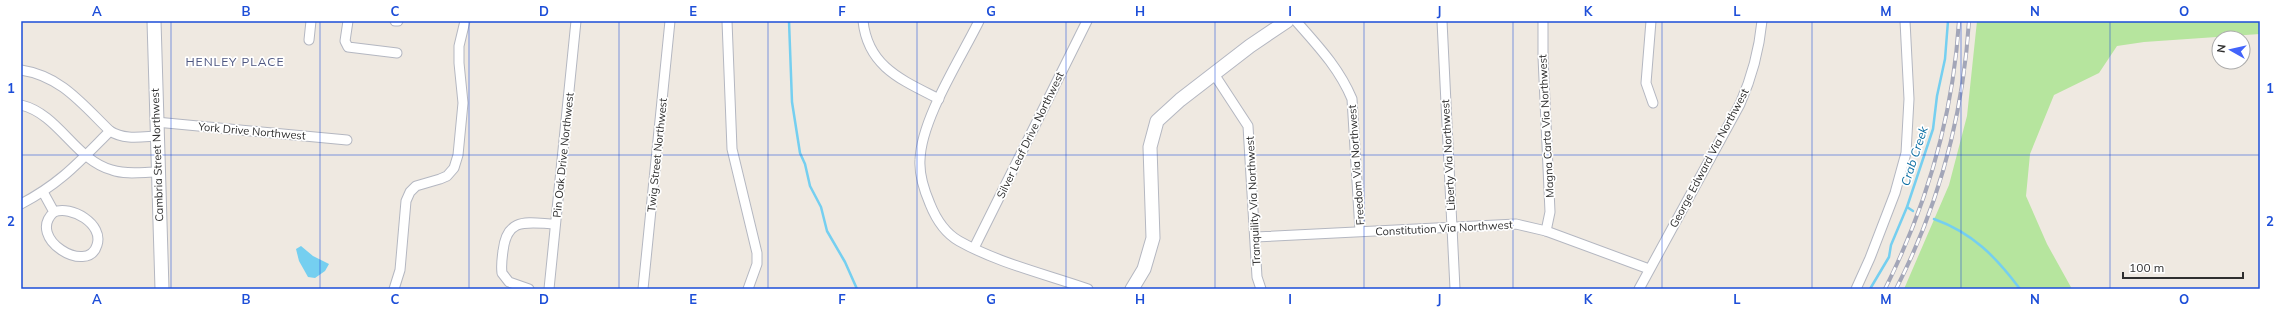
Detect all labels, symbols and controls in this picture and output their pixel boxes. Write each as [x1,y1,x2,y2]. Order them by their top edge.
text: A [92,3,102,19]
text: B [242,3,251,19]
text: C [391,3,400,19]
text: D [539,3,549,19]
text: E [689,3,697,19]
text: F [838,3,846,19]
text: G [986,3,996,19]
text: H [1135,3,1145,19]
text: I [1288,3,1292,19]
text: J [1437,3,1441,19]
text: K [1584,3,1594,19]
text: L [1733,3,1741,19]
text: M [1880,3,1892,19]
text: N [2030,3,2040,19]
text: O [2179,3,2189,19]
north arrow [2211,30,2251,70]
text: N [2214,44,2229,54]
district label: HENLEY PLACE [185,54,285,69]
street label: Magna Carta Via Northwest [1535,54,1557,198]
street label: Silver Leaf Drive Northwest [993,69,1067,201]
text: 1 [7,80,15,96]
text: 1 [2266,80,2274,96]
street label: George Edward Via Northwest [1666,86,1752,230]
street label: Cambria Street Northwest [148,88,166,222]
street label: Pin Oak Drive Northwest [549,92,577,218]
street label: Twig Street Northwest [644,97,670,213]
street label: Liberty Via Northwest [1438,99,1458,211]
street label: Freedom Via Northwest [1345,104,1367,226]
street label: York Drive Northwest [197,119,306,143]
water label: Crab Creek [1897,124,1931,188]
street label: Tranquility Via Northwest [1243,136,1263,266]
text: 2 [7,213,15,229]
text: 2 [2266,213,2274,229]
street label: Constitution Via Northwest [1375,217,1513,239]
scale bar [2123,254,2243,280]
text: 100 m [2129,260,2164,275]
text: A [92,291,102,307]
text: B [242,291,251,307]
text: C [391,291,400,307]
text: D [539,291,549,307]
text: E [689,291,697,307]
text: F [838,291,846,307]
text: G [986,291,996,307]
text: H [1135,291,1145,307]
text: I [1288,291,1292,307]
text: J [1437,291,1441,307]
text: K [1584,291,1594,307]
text: L [1733,291,1741,307]
text: M [1880,291,1892,307]
text: N [2030,291,2040,307]
text: O [2179,291,2189,307]

